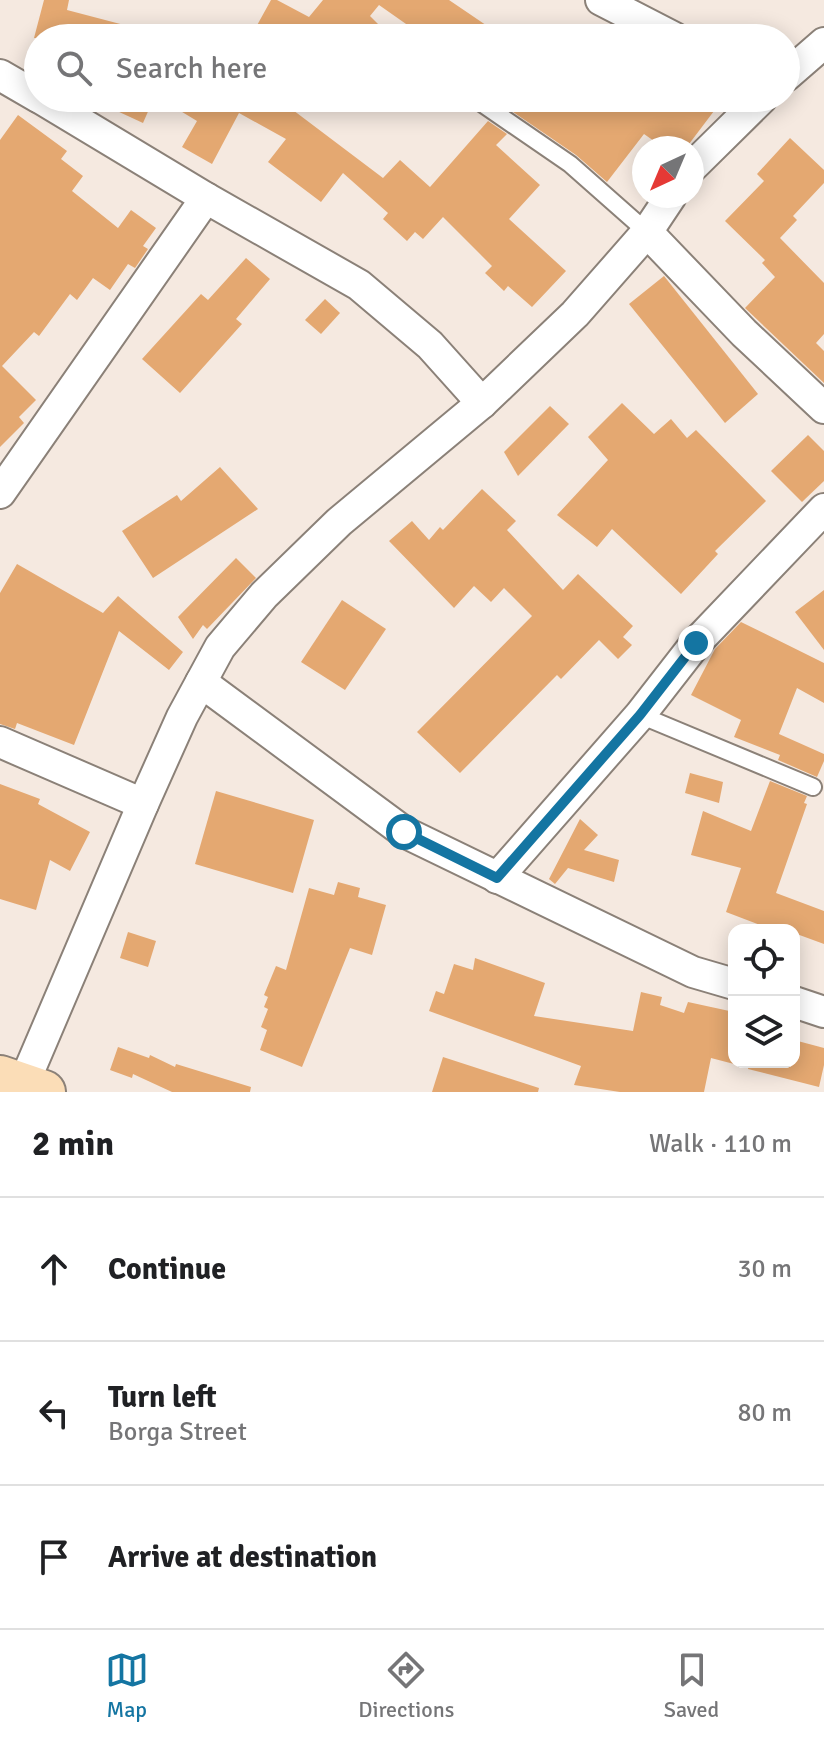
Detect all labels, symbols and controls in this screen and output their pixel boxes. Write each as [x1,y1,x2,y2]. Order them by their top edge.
search box [24,24,800,112]
icon: search [52,46,96,90]
text: Search here [116,50,267,87]
north arrow [632,136,704,208]
route end [678,625,714,661]
route start [386,814,422,850]
map controls [728,924,800,1068]
button: locate [728,924,800,996]
button: layers [728,996,800,1068]
text: 2 min [32,1123,114,1165]
text: Walk · 110 m [649,1128,792,1160]
icon: ahead [32,1247,76,1291]
text: Continue [108,1251,226,1288]
text: 30 m [737,1253,792,1285]
text: Turn left [108,1379,217,1416]
icon: left [32,1391,76,1435]
text: 80 m [737,1397,792,1429]
text: Borga Street [108,1416,247,1448]
icon: arrive [32,1535,76,1579]
text: Arrive at destination [108,1539,377,1576]
tab: Map [105,1648,149,1723]
tab: Directions [358,1648,454,1723]
tab: Saved [664,1648,719,1723]

